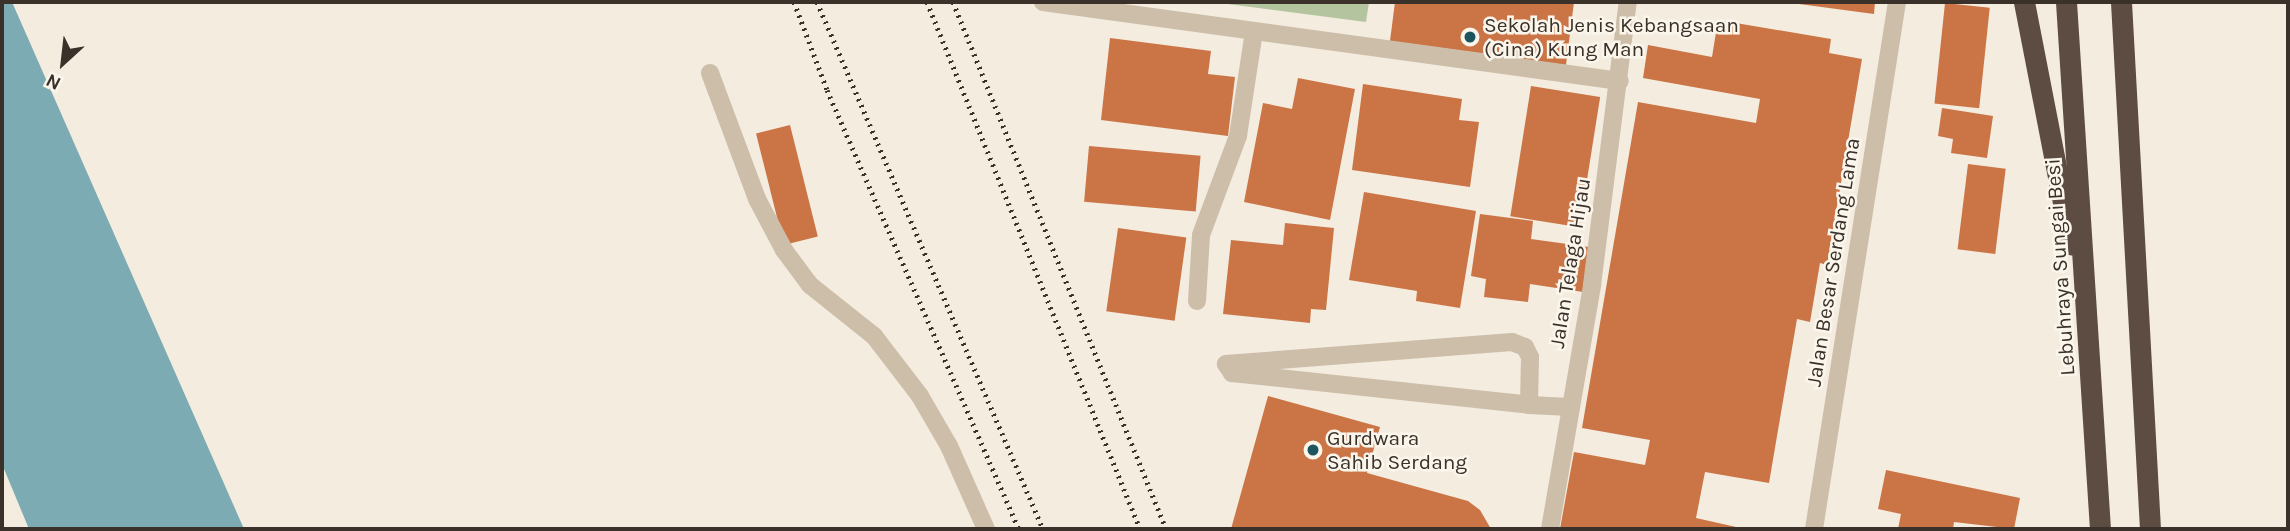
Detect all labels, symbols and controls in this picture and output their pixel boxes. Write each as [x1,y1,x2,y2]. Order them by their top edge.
place label: Sekolah Jenis Kebangsaan (Cina) Kung Man [1484,12,1739,62]
north arrow [28,28,98,98]
marker: Sekolah Jenis Kebangsaan (Cina) Kung Man [1462,29,1478,45]
text: N [42,69,65,95]
street label: Jalan Besar Serdang Lama [1801,136,1865,388]
street label: Lebuhraya Sungai Besi [2040,157,2080,377]
street label: Jalan Telaga Hijau [1544,176,1596,350]
place label: Gurdwara Sahib Serdang [1327,425,1467,475]
marker: Gurdwara Sahib Serdang [1305,442,1321,458]

